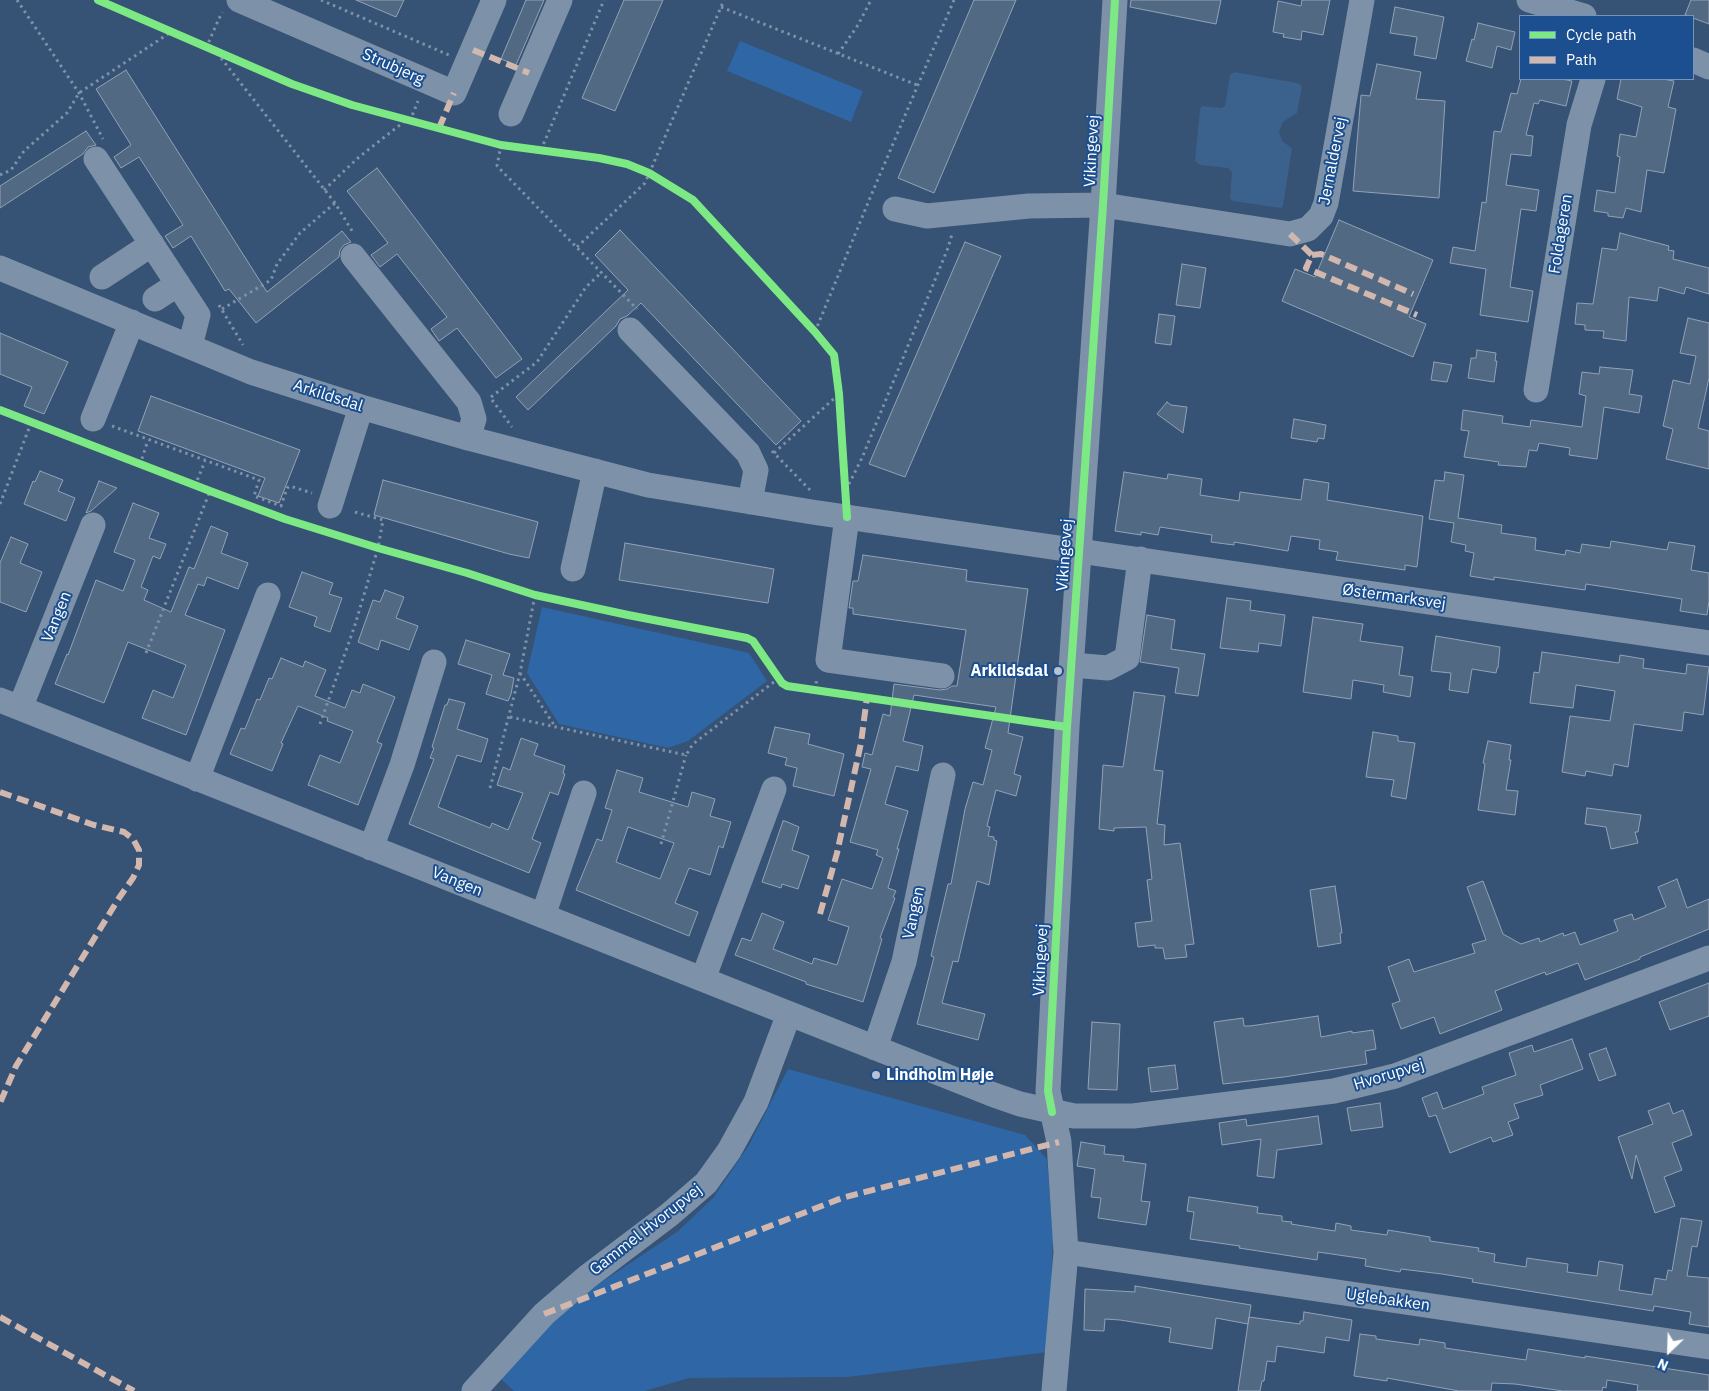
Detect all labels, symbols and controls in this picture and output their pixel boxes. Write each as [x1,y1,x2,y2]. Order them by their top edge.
legend [1519,15,1694,80]
text: Cycle path [1566,25,1637,44]
street label: Strubjerg [359,45,427,89]
text: Path [1566,50,1597,69]
street label: Vikingevej [1081,114,1103,188]
street label: Jernaldervej [1315,115,1351,207]
street label: Foldageren [1545,193,1577,275]
street label: Arkildsdal [291,376,365,416]
street label: Vikingevej [1053,518,1077,592]
street label: Østermarksvej [1341,580,1447,614]
street label: Vangen [38,589,76,645]
place label: Arkildsdal [970,661,1048,681]
marker: Arkildsdal [1052,665,1064,677]
street label: Vangen [429,863,485,901]
street label: Vangen [899,885,929,941]
street label: Vikingevej [1030,923,1052,997]
street label: Hvorupvej [1351,1055,1427,1095]
place label: Lindholm Høje [886,1065,994,1085]
marker: Lindholm Høje [870,1069,882,1081]
street label: Gammel Hvorupvej [586,1180,706,1280]
street label: Uglebakken [1345,1285,1431,1315]
north arrow [1644,1326,1694,1376]
text: N [1655,1354,1671,1375]

